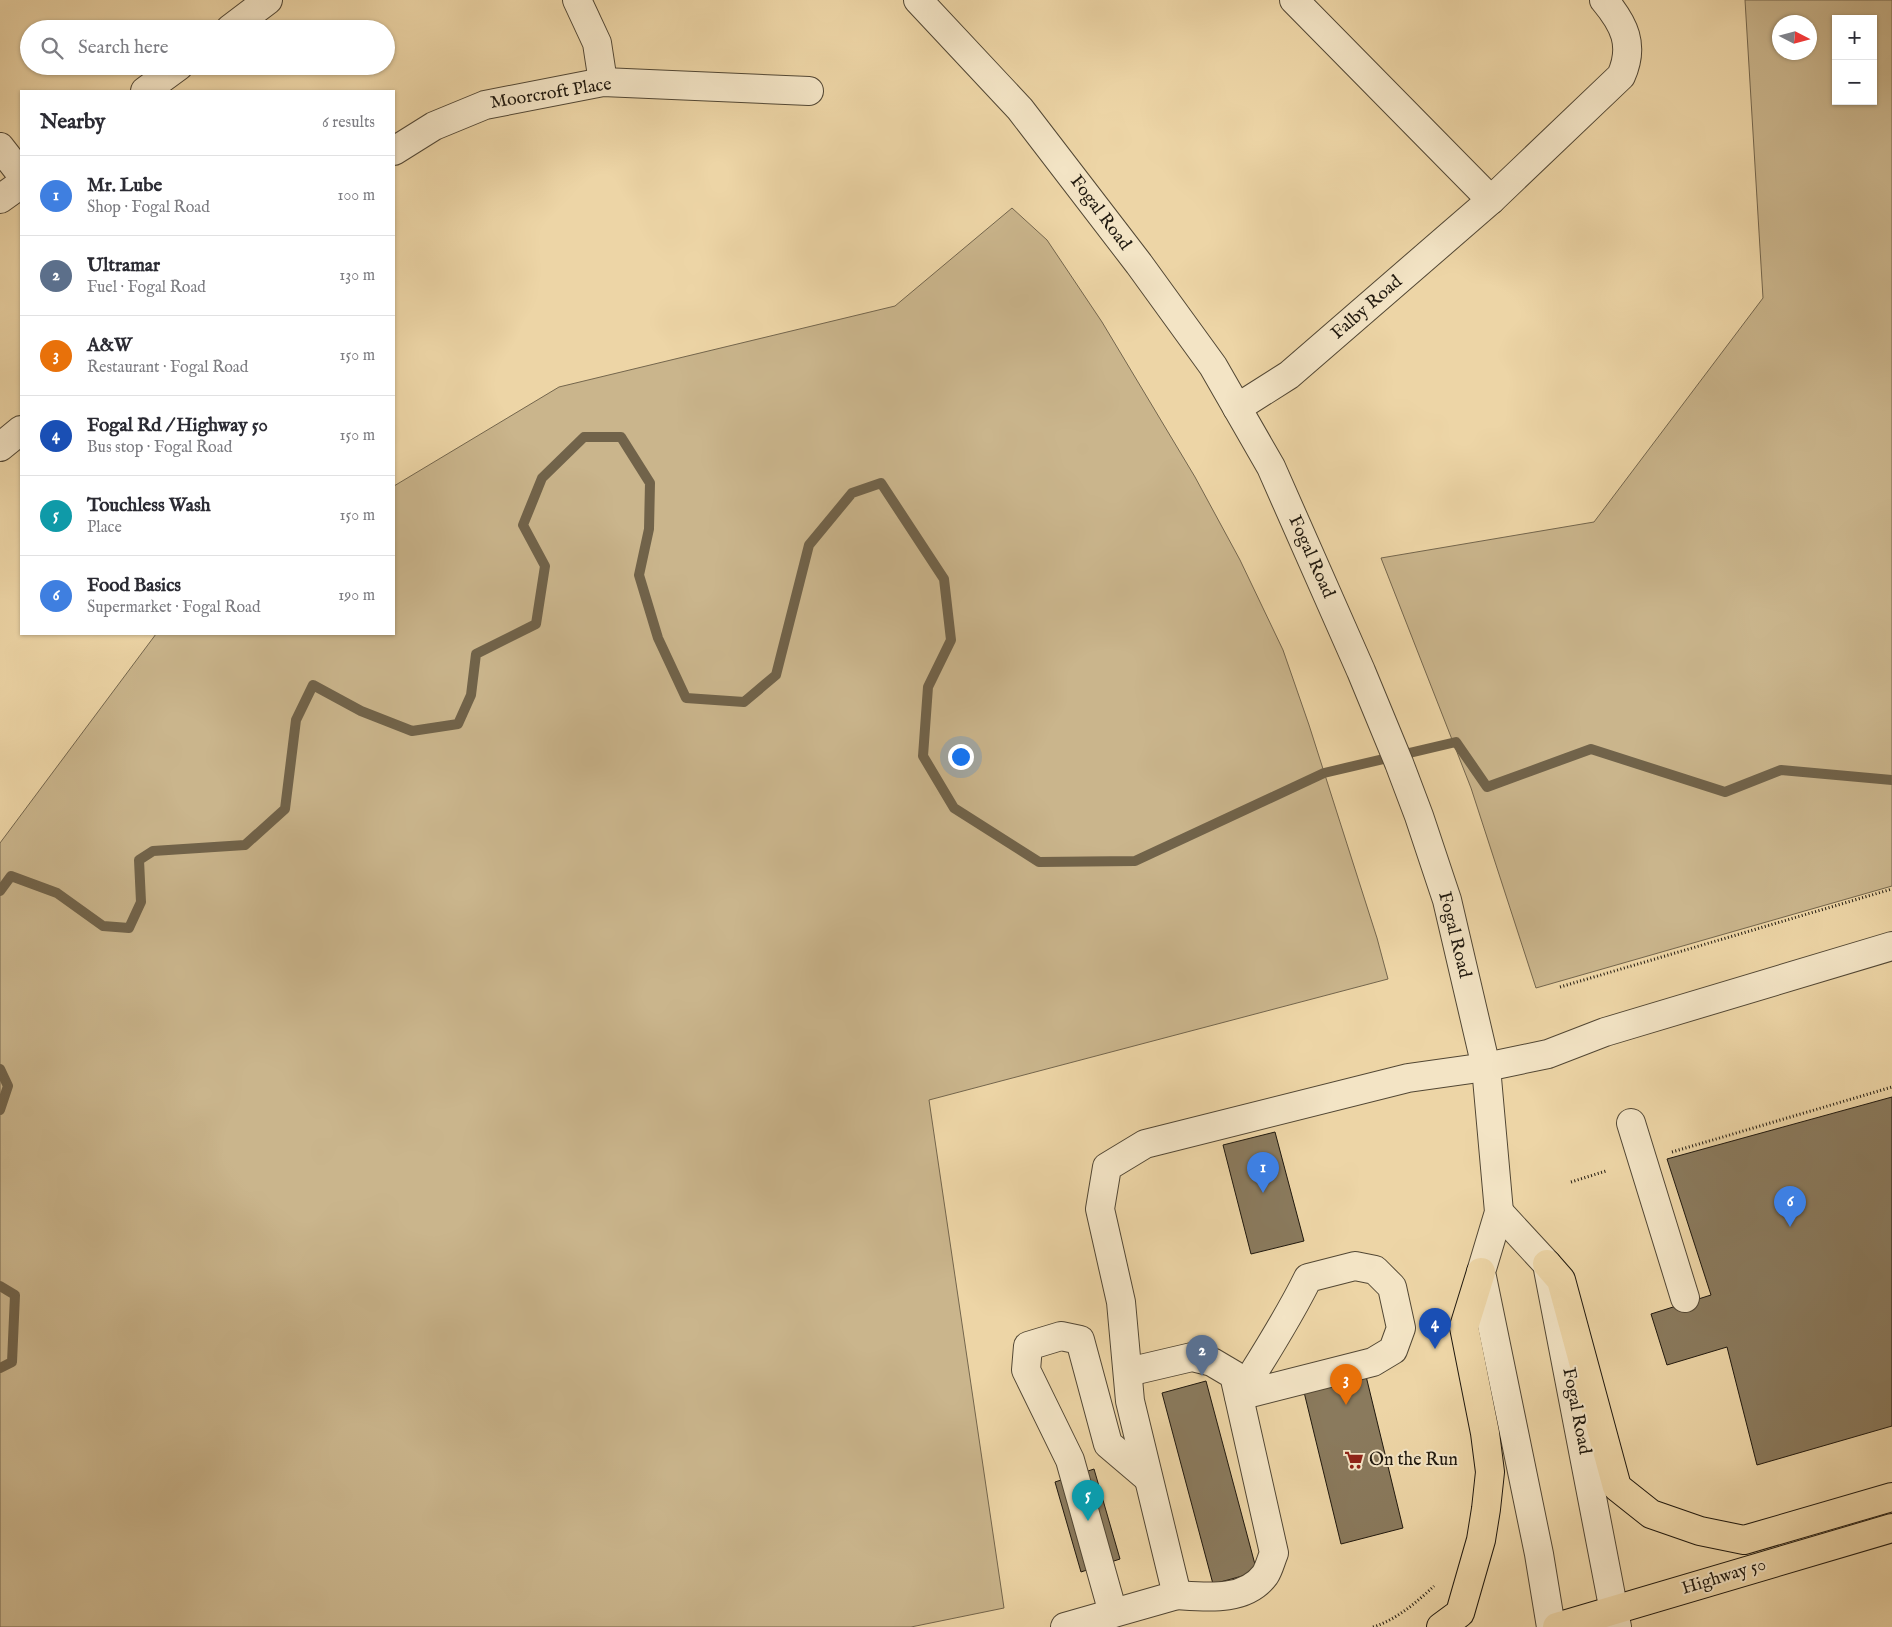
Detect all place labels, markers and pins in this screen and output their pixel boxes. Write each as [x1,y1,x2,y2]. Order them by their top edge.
pin: 1 [1247,1152,1279,1193]
pin: 6 [1774,1186,1806,1227]
pin: 4 [1419,1308,1451,1349]
pin: 2 [1186,1335,1218,1376]
pin: 3 [1330,1364,1362,1405]
supermarket icon: On the Run [1343,1449,1365,1471]
place label: On the Run [1369,1449,1458,1472]
pin: 5 [1072,1480,1104,1521]

